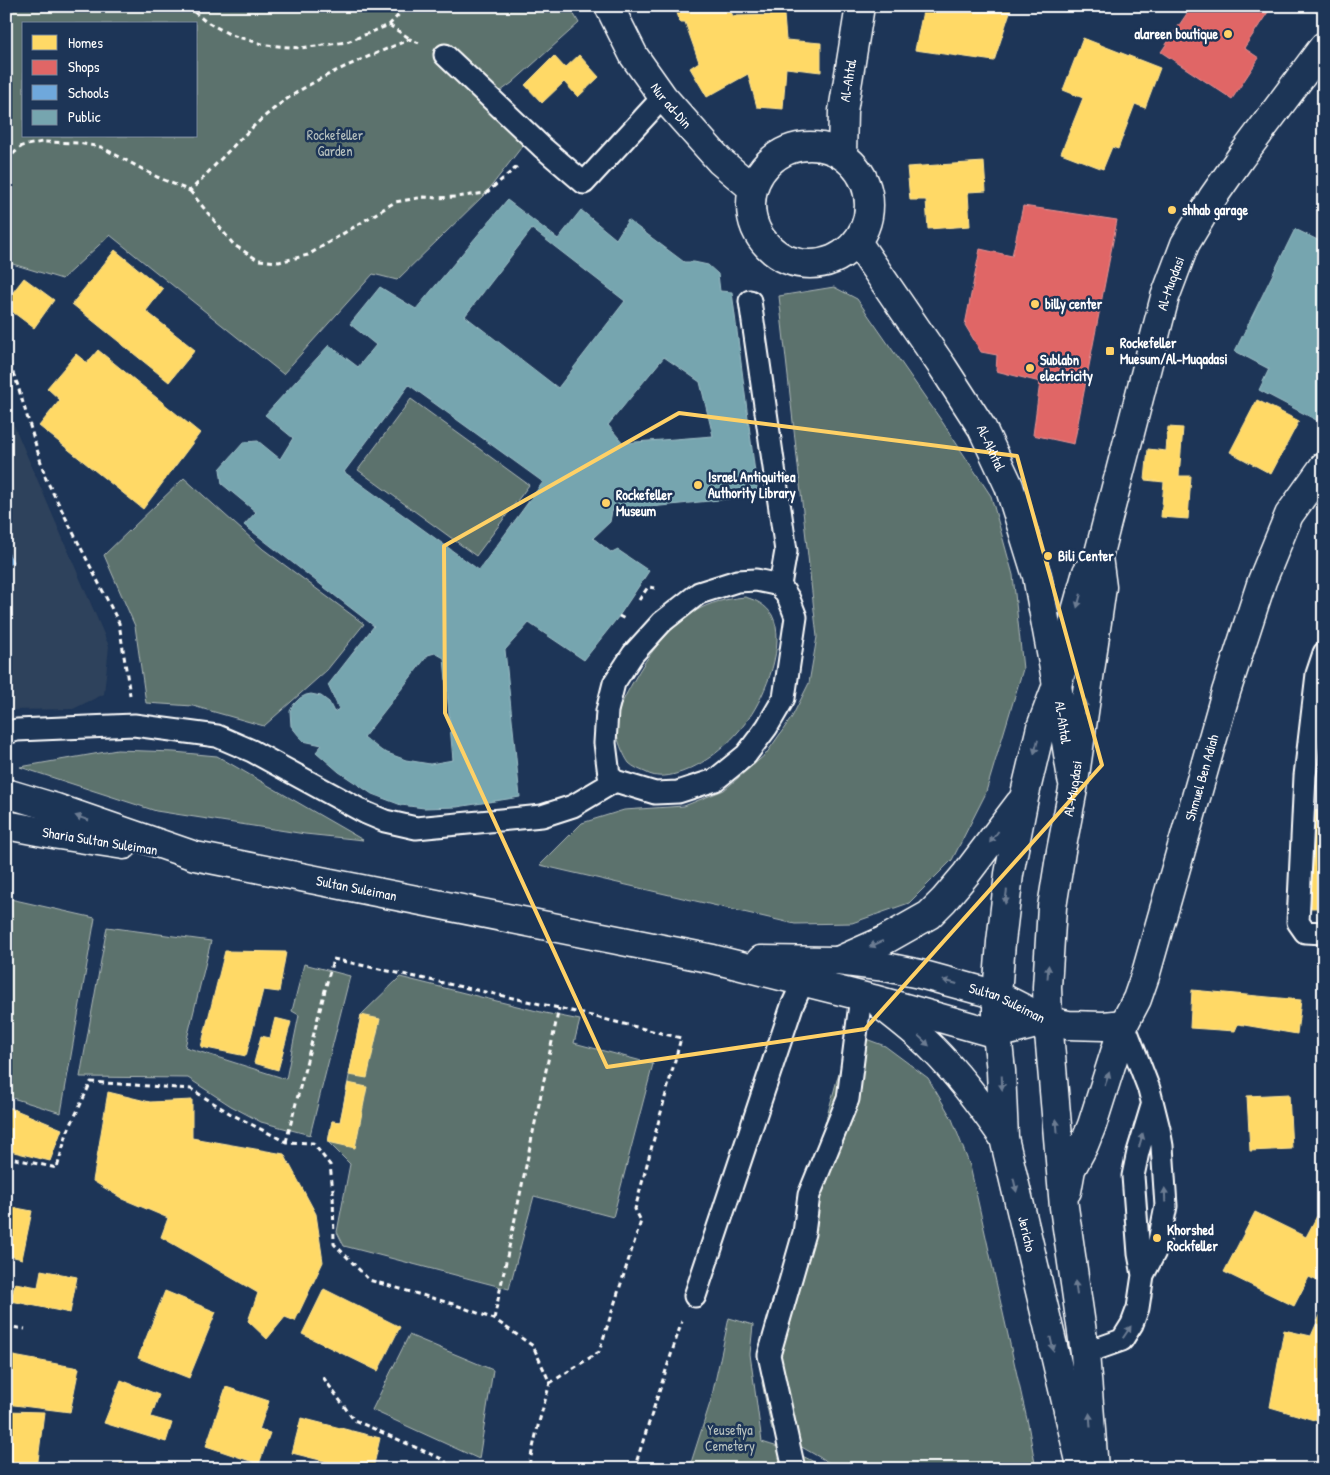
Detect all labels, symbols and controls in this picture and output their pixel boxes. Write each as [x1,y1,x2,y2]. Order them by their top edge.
legend [22,22,198,138]
place label: alareen boutique [1135,24,1218,45]
marker: alareen boutique [1222,28,1234,40]
text: Homes [68,32,103,53]
text: Shops [68,56,100,77]
street label: Al-Ahtal [835,57,860,103]
street label: Nur ad-Din [647,79,696,132]
text: Schools [68,82,109,103]
text: Public [68,106,101,127]
park label: Rockefeller Garden [307,125,364,160]
place label: shhab garage [1182,200,1248,221]
marker: shhab garage [1166,204,1178,216]
street label: Al-Muqdasi [1152,254,1188,312]
place label: billy center [1045,294,1103,315]
marker: billy center [1029,298,1041,310]
place label: Rockefeller Muesum/Al-Muqadasi [1120,333,1228,370]
marker: Rockefeller Muesum/Al-Muqadasi [1104,345,1116,357]
place label: Sublabn electricity [1040,350,1093,387]
marker: Sublabn electricity [1024,362,1036,374]
street label: Al-Akhtal [973,421,1011,474]
place label: Israel Antiquitiea Authority Library [708,467,796,504]
marker: Israel Antiquitiea Authority Library [692,479,704,491]
place label: Rockefeller Museum [616,485,673,520]
marker: Rockefeller Museum [600,497,612,509]
place label: Bili Center [1058,546,1114,565]
marker: Bili Center [1042,550,1054,562]
one-way arrow [1075,593,1083,608]
one-way arrow [1081,698,1089,714]
street label: Al-Ahtal [1051,700,1076,745]
street label: Shmuel Ben Adiah [1180,732,1223,823]
one-way arrow [1032,740,1040,755]
street label: Al-Muqdasi [1058,759,1086,818]
one-way arrow [75,813,90,821]
street label: Sharia Sultan Suleiman [41,822,159,859]
one-way arrow [989,830,1000,843]
street label: Sultan Suleiman [315,870,399,905]
one-way arrow [1002,890,1010,906]
one-way arrow [869,940,883,948]
one-way arrow [1045,964,1053,980]
one-way arrow [942,978,957,986]
street label: Sultan Suleiman [967,978,1049,1027]
one-way arrow [918,1035,930,1047]
one-way arrow [1103,1071,1111,1086]
one-way arrow [998,1075,1006,1091]
one-way arrow [1052,1118,1060,1134]
one-way arrow [1137,1132,1145,1148]
one-way arrow [1011,1178,1019,1193]
one-way arrow [1161,1187,1169,1203]
street label: Jericho [1014,1214,1041,1254]
place label: Khorshed Rockfeller [1167,1220,1218,1255]
marker: Khorshed Rockfeller [1151,1232,1163,1244]
one-way arrow [1071,1279,1079,1295]
one-way arrow [1122,1325,1132,1339]
one-way arrow [1048,1336,1056,1351]
one-way arrow [1086,1412,1094,1428]
park label: Yeusefiya Cemetery [705,1420,755,1456]

